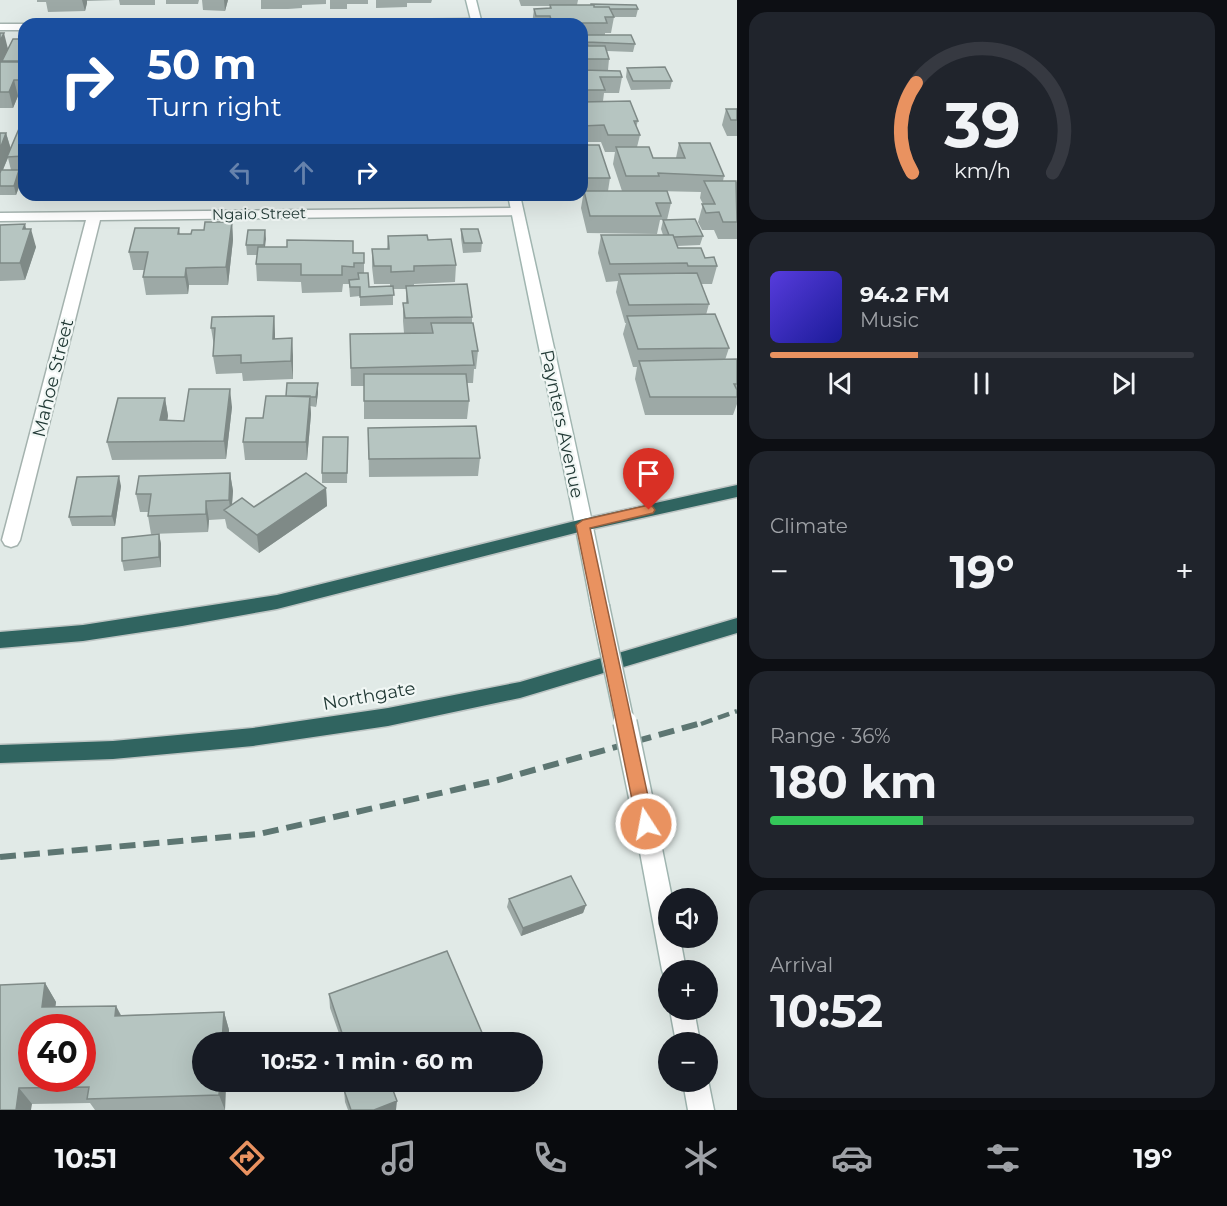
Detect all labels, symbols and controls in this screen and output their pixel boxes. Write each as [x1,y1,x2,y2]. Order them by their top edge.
text: 50 m [147,38,256,90]
icon: right [48,42,126,120]
text: 39 [943,87,1020,163]
text: Turn right [147,90,282,123]
icon: left [224,156,257,189]
icon: ahead [287,156,320,189]
icon: right [350,156,383,189]
text: km/h [953,157,1011,183]
street label: Ngaio Street [212,203,306,224]
text: 94.2 FM [860,281,950,308]
text: Music [860,308,919,332]
street label: Mahoe Street [28,316,78,440]
street label: Paynters Avenue [536,348,589,500]
icon: previous [824,367,857,400]
icon: pause [965,367,998,400]
icon: next [1107,367,1140,400]
pin [623,448,674,510]
icon: arrive [632,457,665,490]
text: Climate [770,514,848,538]
text: 19° [949,544,1015,599]
text: − [770,551,789,591]
text: + [1175,551,1194,591]
street label: Northgate [321,677,417,715]
text: Range · 36% [770,724,891,748]
text: 180 km [770,754,937,809]
position arrow [614,792,678,856]
map controls [658,888,718,1092]
button: sound [658,888,718,948]
text: Arrival [770,953,833,977]
button: + [658,960,718,1020]
text: 10:52 [770,983,883,1038]
speed limit sign: 40 [18,1014,96,1092]
button: − [658,1032,718,1092]
text: 10:52 · 1 min · 60 m [262,1048,473,1075]
icon: directions [226,1137,268,1179]
icon: music [378,1137,420,1179]
icon: phone [529,1137,571,1179]
icon: climate [680,1137,722,1179]
icon: car [831,1137,873,1179]
icon: filters [982,1137,1024,1179]
text: 10:51 [55,1142,117,1175]
text: 19° [1133,1142,1172,1175]

